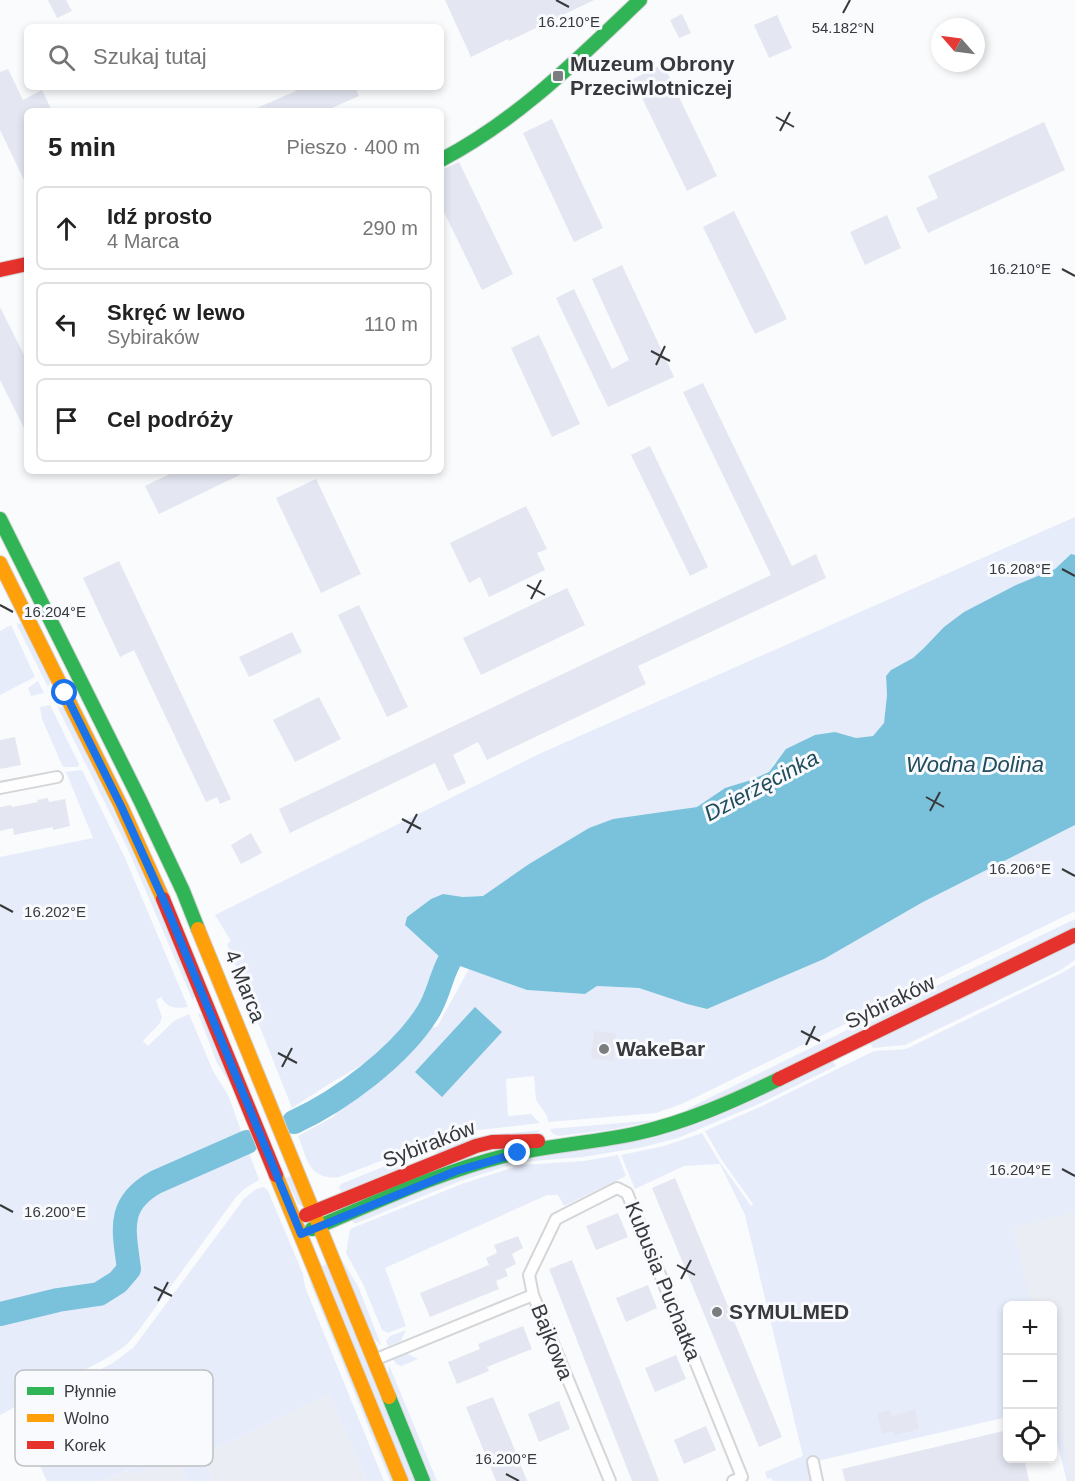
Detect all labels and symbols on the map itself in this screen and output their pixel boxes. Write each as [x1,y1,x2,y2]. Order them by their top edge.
text: 16.210°E [538,13,600,30]
north arrow [931,18,985,72]
text: 54.182°N [812,19,874,36]
place label: Muzeum Obrony Przeciwlotniczej [570,52,735,99]
marker: Muzeum Obrony Przeciwlotniczej [551,69,565,83]
text: 16.210°E [989,260,1051,277]
text: 16.208°E [989,560,1051,577]
text: 16.204°E [24,603,86,620]
route start [51,679,77,705]
water label: Dzierżęcinka [700,745,823,826]
water label: Wodna Dolina [906,752,1044,777]
text: 16.206°E [989,860,1051,877]
text: 16.202°E [24,903,86,920]
street label: 4 Marca [221,946,270,1026]
street label: Sybiraków [841,970,939,1033]
place label: WakeBar [616,1037,705,1060]
marker: WakeBar [597,1042,611,1056]
street label: Sybiraków [379,1115,479,1172]
route end [504,1139,530,1165]
text: 16.204°E [989,1161,1051,1178]
street label: Kubusia Puchatka [621,1198,706,1364]
text: 16.200°E [24,1203,86,1220]
place label: SYMULMED [729,1300,849,1323]
street label: Bajkowa [527,1301,578,1383]
marker: SYMULMED [710,1305,724,1319]
legend [15,1370,213,1466]
text: Płynnie [64,1383,117,1400]
text: Wolno [64,1410,109,1427]
text: Korek [64,1437,107,1454]
text: 16.200°E [475,1450,537,1467]

